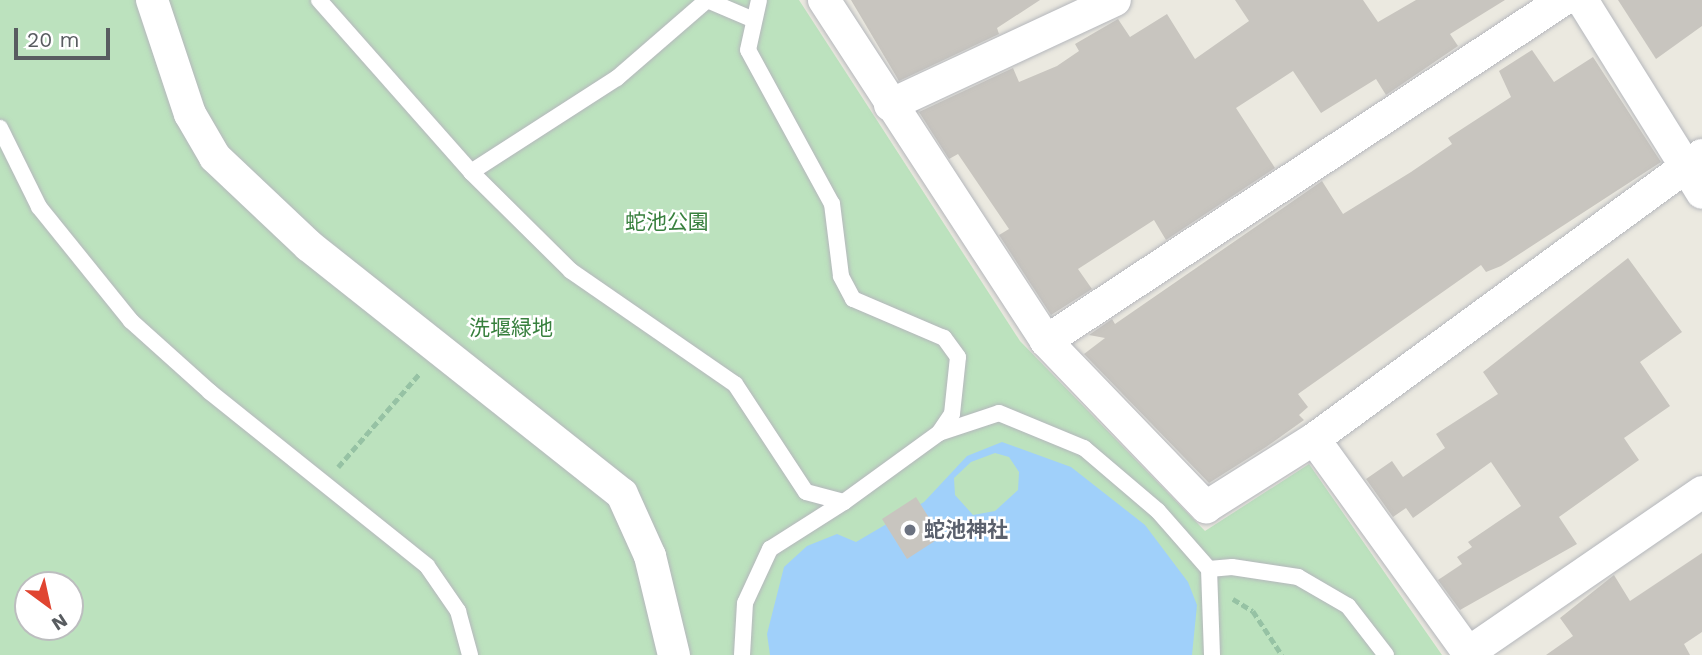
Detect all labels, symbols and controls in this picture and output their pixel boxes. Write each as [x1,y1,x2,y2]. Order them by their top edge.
scale bar [18,14,114,58]
text: 20 m [27,27,79,52]
park label: 蛇池公園 [625,209,709,235]
park label: 洗堰緑地 [469,315,553,341]
place label: 蛇池神社 [924,517,1008,543]
marker: 蛇池神社 [902,522,918,538]
north arrow [14,571,84,641]
text: N [47,609,72,636]

